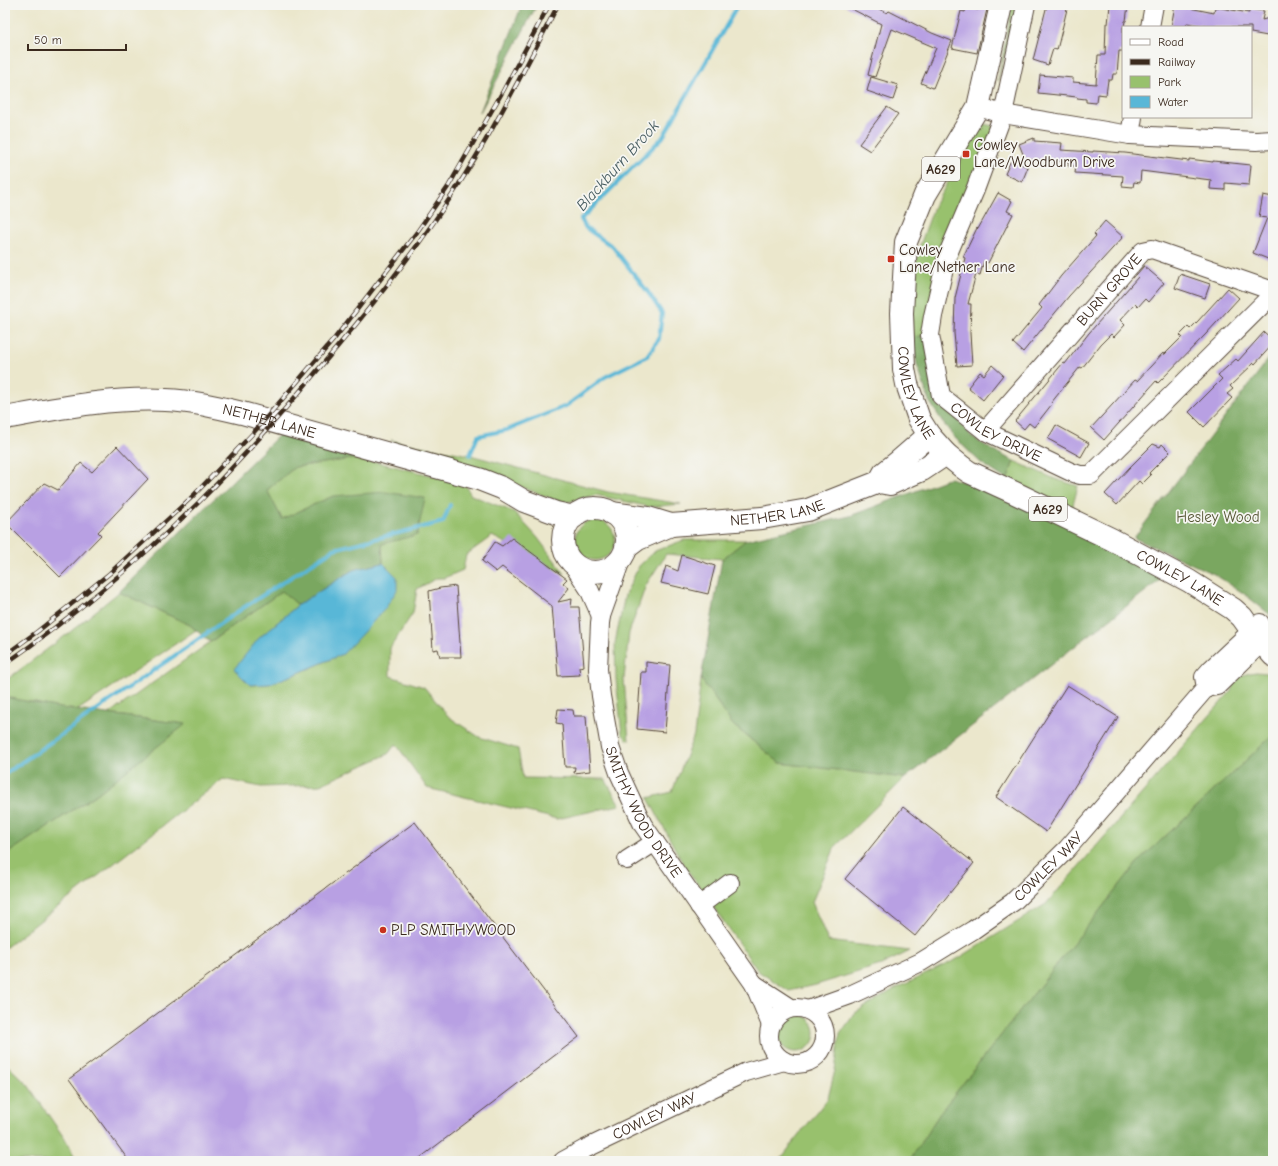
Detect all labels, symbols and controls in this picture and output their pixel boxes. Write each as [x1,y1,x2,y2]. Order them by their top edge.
scale bar [28,26,126,52]
legend [1122,26,1252,118]
text: 50 m [34,33,62,47]
text: Road [1158,35,1184,49]
text: Railway [1158,55,1196,69]
text: Park [1158,75,1181,89]
text: Water [1158,95,1188,109]
water label: Blackburn Brook [573,117,663,214]
place label: Cowley Lane/Woodburn Drive [974,136,1115,171]
marker: Cowley Lane/Woodburn Drive [961,149,971,159]
road number: A629 [922,157,960,181]
place label: Cowley Lane/Nether Lane [899,241,1016,276]
street label: BURN GROVE [1073,250,1145,329]
marker: Cowley Lane/Nether Lane [886,254,896,264]
street label: COWLEY LANE [894,346,938,443]
street label: COWLEY DRIVE [947,398,1044,466]
street label: NETHER LANE [221,400,318,442]
street label: NETHER LANE [729,495,827,529]
road number: A629 [1029,497,1067,521]
park label: Hesley Wood [1176,508,1260,526]
street label: COWLEY LANE [1133,545,1227,610]
street label: SMITHY WOOD DRIVE [601,744,686,881]
street label: COWLEY WAY [1010,828,1087,905]
place label: PLP SMITHYWOOD [391,921,516,939]
marker: PLP SMITHYWOOD [378,925,388,935]
street label: COWLEY WAY [609,1088,699,1144]

